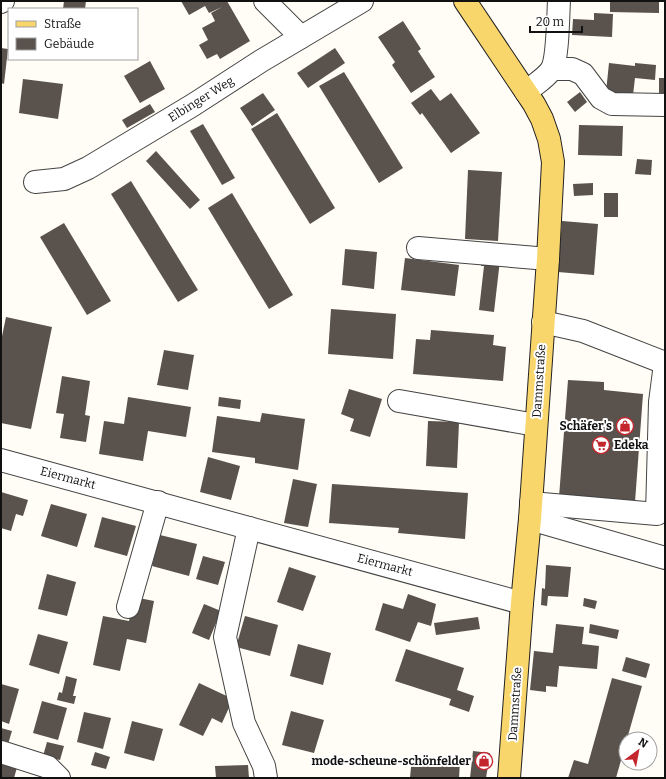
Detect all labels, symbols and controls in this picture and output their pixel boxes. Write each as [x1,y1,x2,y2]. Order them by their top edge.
legend [8,8,138,60]
scale bar [530,8,582,34]
text: 20 m [536,15,565,29]
text: Straße [44,17,81,31]
text: Gebäude [44,37,94,51]
street label: Elbinger Weg [166,73,237,125]
street label: Dammstraße [529,344,549,418]
shop icon: Schäfer's [615,416,635,436]
place label: Schäfer's [560,419,612,433]
supermarket icon: Edeka [591,435,611,455]
place label: Edeka [614,438,649,452]
street label: Eiermarkt [39,464,98,492]
street label: Eiermarkt [356,551,415,579]
street label: Dammstraße [505,667,525,741]
north arrow [618,731,658,771]
text: N [636,735,651,751]
shop icon: mode-scheune-schönfelder [474,751,494,771]
place label: mode-scheune-schönfelder [312,754,471,768]

